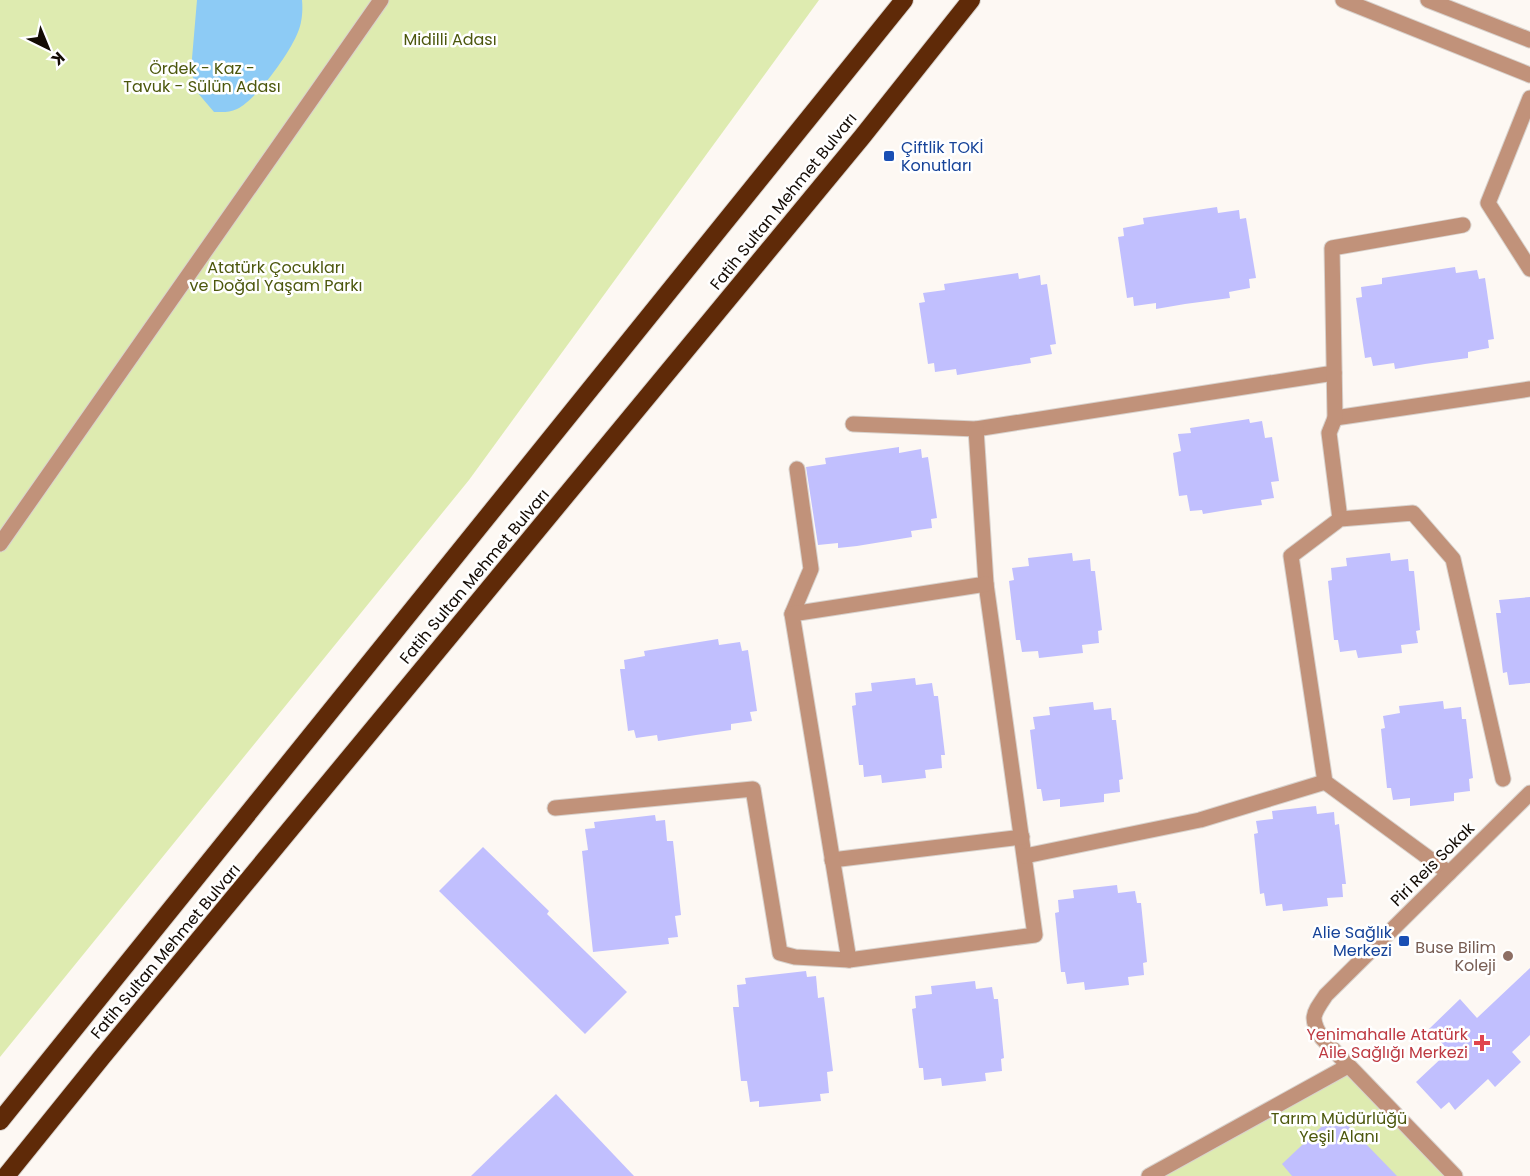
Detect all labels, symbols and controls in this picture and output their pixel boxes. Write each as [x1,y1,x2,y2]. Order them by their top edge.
north arrow [18,18,78,78]
park label: Midilli Adası [403,28,497,51]
text: K [46,46,70,71]
park label: Ördek - Kaz - Tavuk - Sülün Adası [123,57,281,98]
street label: Fatih Sultan Mehmet Bulvarı [705,108,862,295]
place label: Çiftlik TOKİ Konutları [901,136,984,177]
marker: Çiftlik TOKİ Konutları [882,149,896,163]
park label: Atatürk Çocukları ve Doğal Yaşam Parkı [190,256,362,297]
street label: Fatih Sultan Mehmet Bulvarı [394,484,555,669]
street label: Piri Reis Sokak [1385,817,1480,912]
street label: Fatih Sultan Mehmet Bulvarı [85,859,246,1044]
place label: Alie Sağlık Merkezi [1312,921,1393,962]
marker: Alie Sağlık Merkezi [1397,934,1411,948]
place label: Buse Bilim Koleji [1415,936,1496,977]
marker: Buse Bilim Koleji [1501,949,1515,963]
place label: Yenimahalle Atatürk Aile Sağlığı Merkezi [1306,1023,1469,1064]
marker: Yenimahalle Atatürk Aile Sağlığı Merkezi [1473,1034,1491,1052]
park label: Tarım Müdürlüğü Yeşil Alanı [1271,1107,1407,1148]

